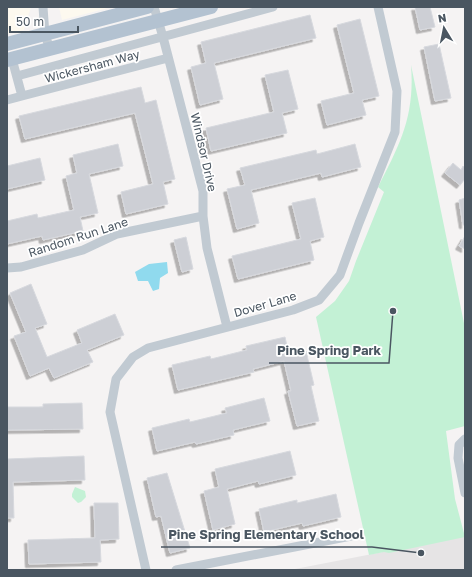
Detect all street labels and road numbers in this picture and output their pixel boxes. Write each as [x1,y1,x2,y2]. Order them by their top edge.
street label: Wickersham Way [43,46,141,86]
street label: Windsor Drive [188,111,220,193]
street label: Random Run Lane [26,214,130,260]
street label: Dover Lane [232,288,298,320]

